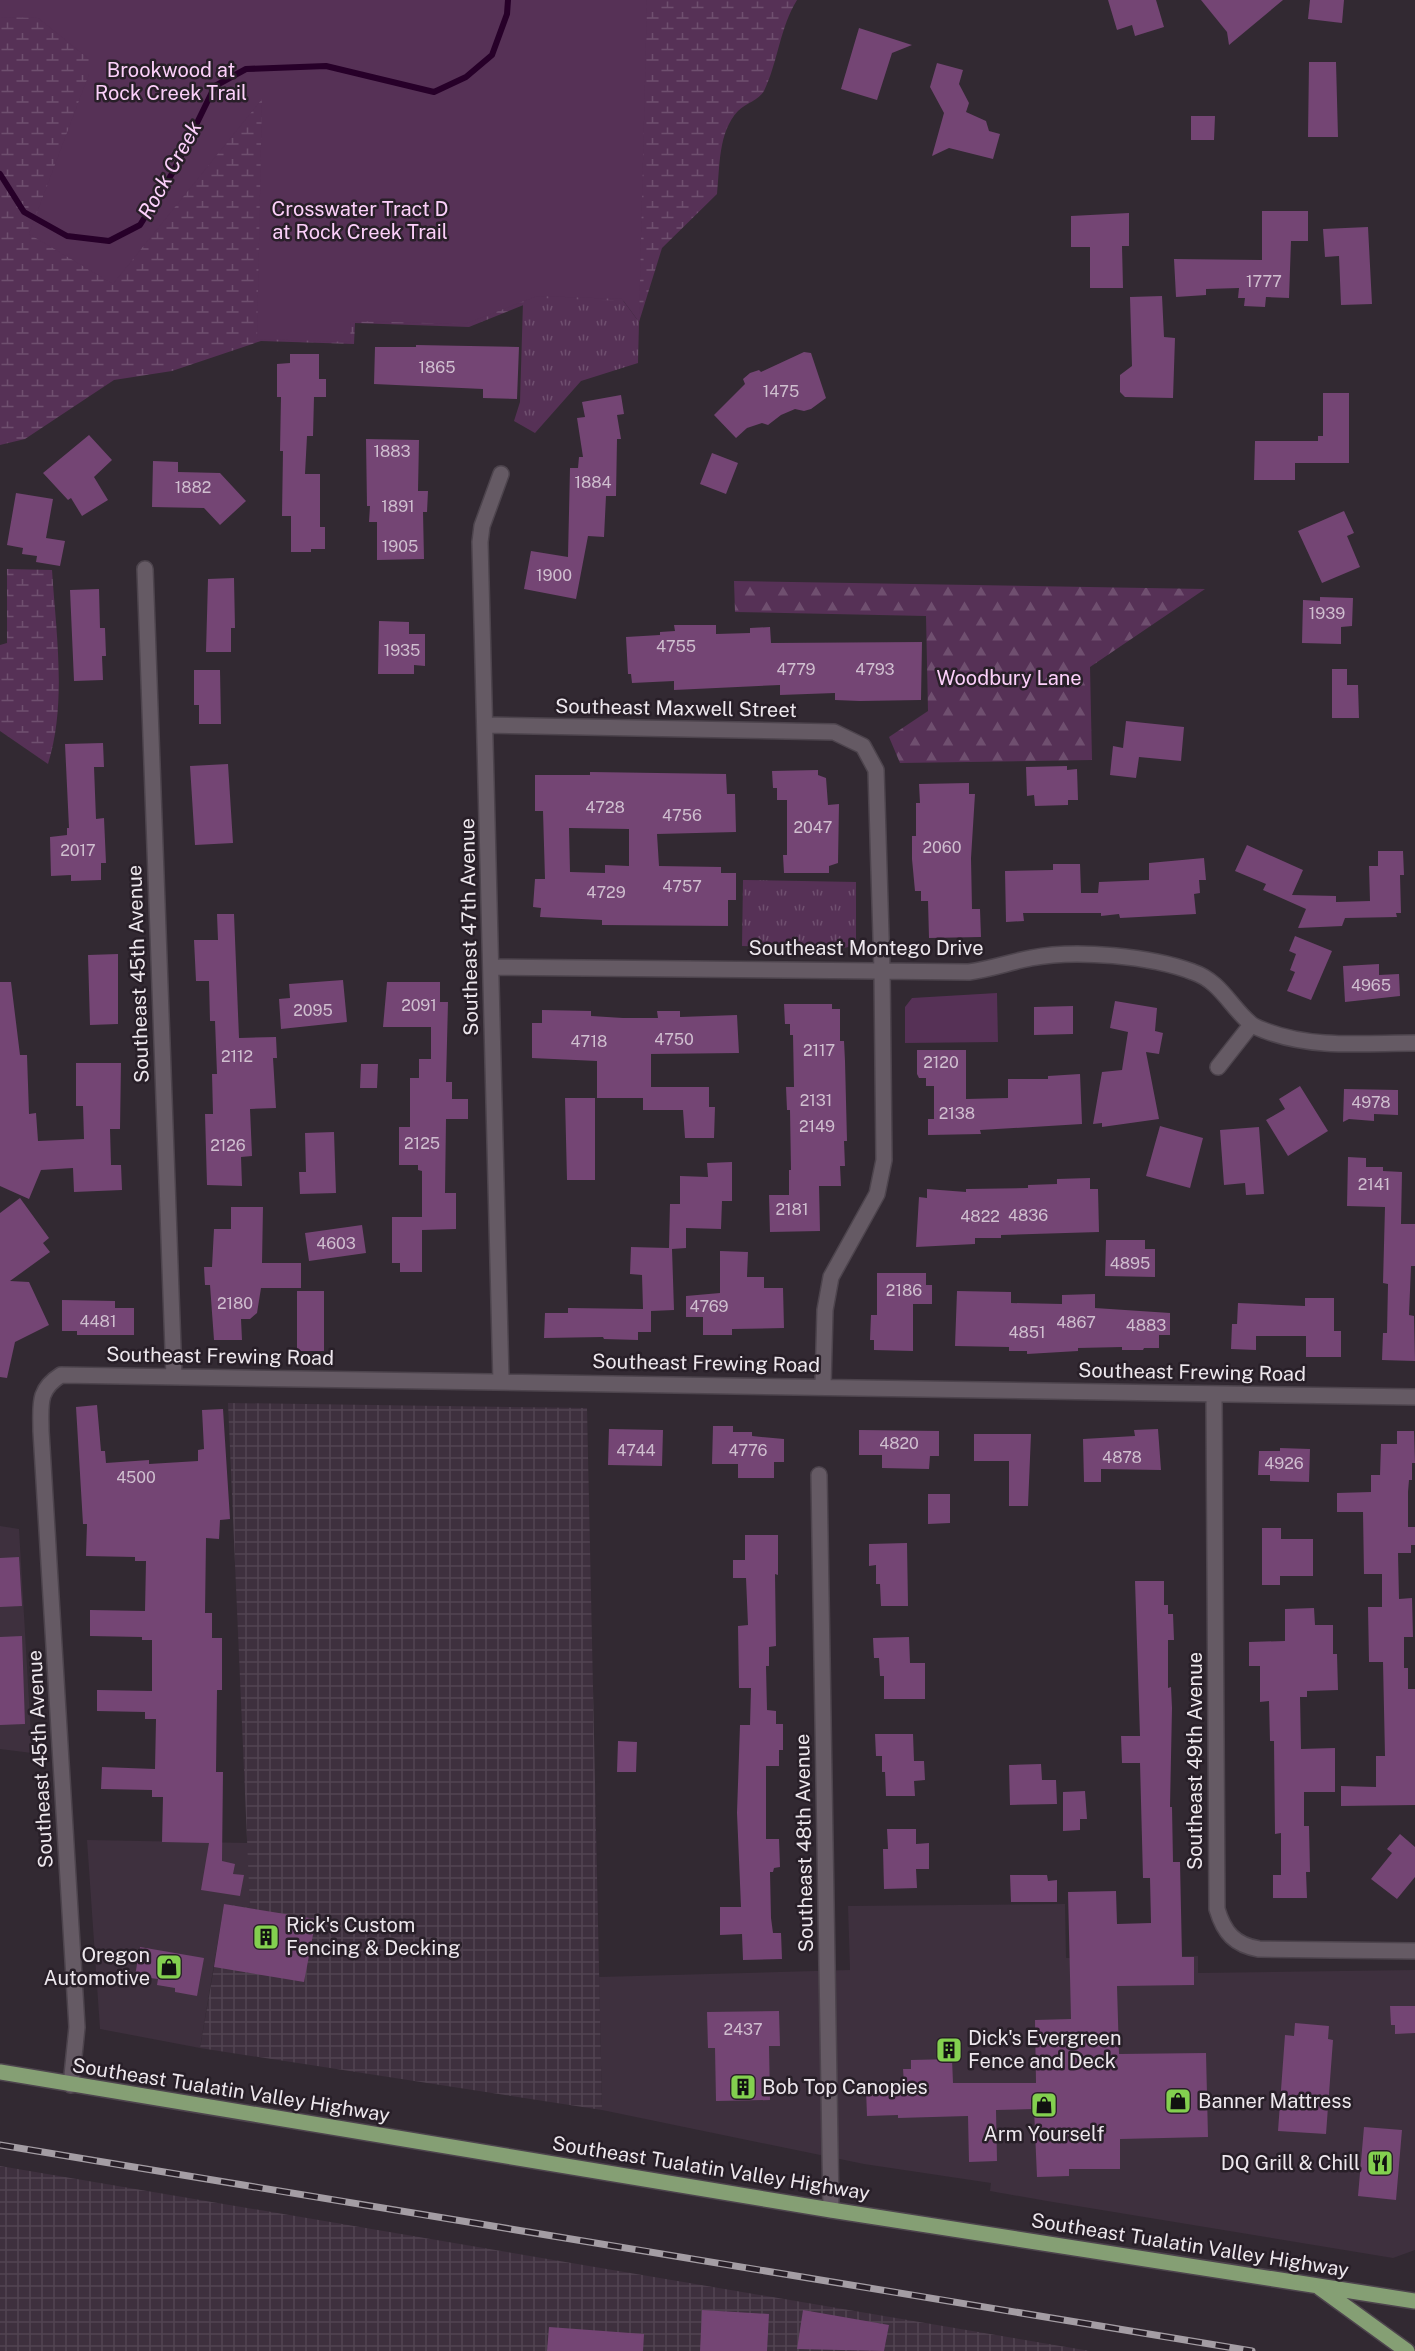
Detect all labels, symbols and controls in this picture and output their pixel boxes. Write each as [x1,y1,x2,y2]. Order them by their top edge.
park label: Brookwood at Rock Creek Trail [95,58,247,105]
water label: Rock Creek [132,116,207,223]
park label: Crosswater Tract D at Rock Creek Trail [271,197,449,244]
house number: 1777 [1246,272,1282,291]
house number: 1865 [419,358,455,377]
house number: 1475 [763,382,799,401]
house number: 1883 [373,442,411,461]
house number: 1884 [574,473,612,492]
house number: 1882 [175,478,211,497]
house number: 1891 [381,497,415,516]
house number: 1905 [382,537,418,556]
house number: 1900 [536,566,572,585]
house number: 1939 [1309,604,1345,623]
house number: 4755 [656,637,696,656]
house number: 1935 [384,641,420,660]
house number: 4779 [776,660,816,679]
house number: 4793 [855,660,895,679]
park label: Woodbury Lane [936,666,1082,690]
street label: Southeast Maxwell Street [555,694,797,722]
house number: 4728 [585,798,625,817]
house number: 4756 [662,806,702,825]
street label: Southeast 47th Avenue [455,818,483,1036]
house number: 2047 [794,818,832,837]
house number: 2060 [923,838,962,857]
house number: 2017 [60,841,96,860]
street label: Southeast 45th Avenue [122,864,154,1084]
house number: 4757 [662,877,702,896]
house number: 4729 [586,883,626,902]
street label: Southeast Montego Drive [748,936,984,960]
house number: 4965 [1351,976,1391,995]
house number: 2091 [401,996,437,1015]
house number: 2095 [293,1001,333,1020]
house number: 4750 [654,1030,694,1049]
house number: 4718 [571,1032,607,1051]
house number: 2117 [803,1041,835,1060]
house number: 2112 [221,1047,253,1066]
house number: 2120 [923,1053,959,1072]
house number: 2131 [800,1091,832,1110]
house number: 4978 [1351,1093,1391,1112]
house number: 2138 [939,1104,975,1123]
house number: 2149 [799,1117,835,1136]
house number: 2125 [404,1134,440,1153]
house number: 2126 [210,1136,246,1155]
house number: 2141 [1358,1175,1390,1194]
house number: 2181 [776,1200,808,1219]
house number: 4836 [1008,1206,1048,1225]
house number: 4822 [960,1207,1000,1226]
house number: 4603 [316,1234,356,1253]
house number: 4895 [1110,1254,1150,1273]
house number: 2186 [886,1281,922,1300]
house number: 2180 [217,1294,253,1313]
house number: 4769 [689,1297,729,1316]
house number: 4481 [80,1312,116,1331]
house number: 4867 [1056,1313,1096,1332]
house number: 4883 [1126,1316,1166,1335]
house number: 4851 [1008,1323,1046,1342]
street label: Southeast Frewing Road [106,1342,334,1370]
street label: Southeast Frewing Road [592,1349,820,1377]
street label: Southeast Frewing Road [1078,1358,1306,1386]
house number: 4820 [879,1434,919,1453]
house number: 4744 [616,1441,656,1460]
house number: 4776 [728,1441,768,1460]
house number: 4878 [1102,1448,1142,1467]
house number: 4926 [1264,1454,1304,1473]
house number: 4500 [116,1468,156,1487]
street label: Southeast 45th Avenue [22,1649,58,1869]
street label: Southeast 49th Avenue [1183,1652,1207,1870]
street label: Southeast 48th Avenue [790,1733,818,1953]
place label: Rick's Custom Fencing & Decking [286,1913,460,1960]
building icon: Rick's Custom Fencing & Decking [251,1922,281,1952]
place label: Oregon Automotive [43,1943,150,1990]
shop icon: Oregon Automotive [154,1952,184,1982]
house number: 2437 [724,2020,763,2039]
place label: Dick's Evergreen Fence and Deck [968,2026,1121,2073]
building icon: Dick's Evergreen Fence and Deck [934,2035,964,2065]
street label: Southeast Tualatin Valley Highway [70,2053,392,2127]
building icon: Bob Top Canopies [728,2072,758,2102]
place label: Bob Top Canopies [762,2075,928,2099]
shop icon: Banner Mattress [1163,2086,1193,2116]
place label: Banner Mattress [1198,2089,1352,2113]
shop icon: Arm Yourself [1029,2090,1059,2120]
place label: Arm Yourself [984,2122,1104,2146]
street label: Southeast Tualatin Valley Highway [550,2131,872,2205]
restaurant icon: DQ Grill & Chill [1365,2148,1395,2178]
place label: DQ Grill & Chill [1221,2151,1360,2175]
street label: Southeast Tualatin Valley Highway [1029,2208,1351,2282]

